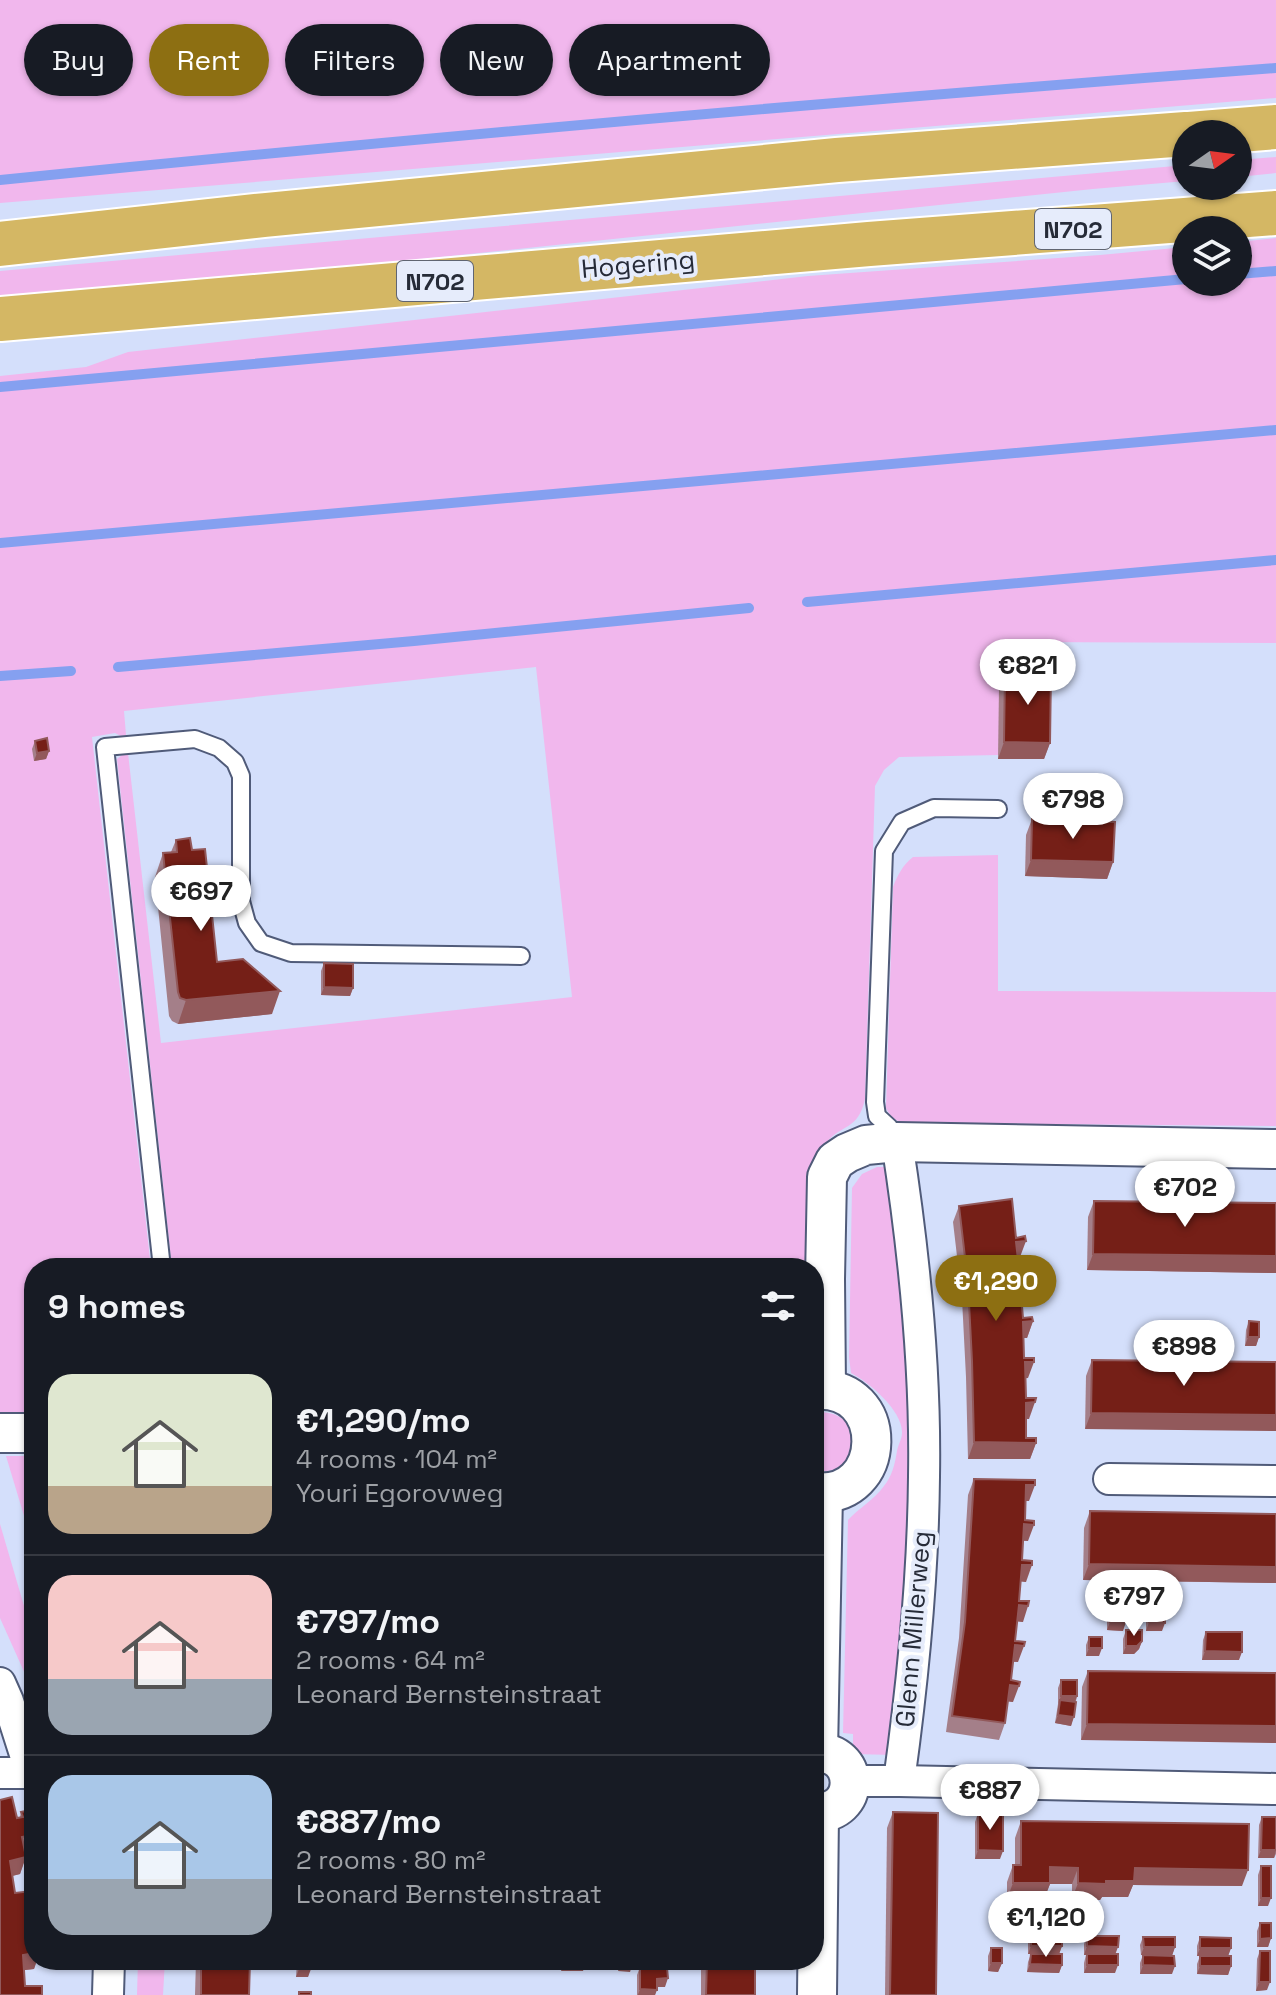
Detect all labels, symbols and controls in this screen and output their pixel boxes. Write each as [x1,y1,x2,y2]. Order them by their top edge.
chip: Buy [24,24,133,96]
chip: Rent [149,24,269,96]
chip: Filters [285,24,424,96]
chip: New [440,24,553,96]
chip: Apartment [569,24,770,96]
north arrow [1172,120,1252,200]
map controls [1172,120,1252,296]
road number: N702 [1035,209,1111,249]
button: layers [1172,216,1252,296]
street label: Hogering [580,242,696,286]
road number: N702 [397,261,473,301]
pin: €821 [981,639,1075,707]
text: €821 [998,648,1058,682]
pin: €798 [1026,773,1120,841]
text: €798 [1041,782,1105,816]
pin: €697 [154,865,248,933]
text: €697 [169,874,233,908]
pin: €702 [1138,1161,1232,1229]
text: €702 [1153,1170,1217,1204]
pin: €1,290 [931,1255,1061,1323]
text: €1,290 [953,1264,1039,1298]
icon: filters [756,1284,800,1328]
text: 9 homes [48,1285,186,1328]
pin: €898 [1137,1320,1231,1388]
text: €898 [1152,1329,1216,1363]
text: €1,290/mo [296,1399,471,1442]
icon: home [112,1406,208,1502]
text: 4 rooms · 104 m² [296,1442,497,1476]
text: Youri Egorovweg [296,1476,503,1510]
street label: Glenn Millerweg [887,1529,939,1729]
pin: €797 [1087,1570,1181,1638]
text: €797 [1103,1579,1165,1613]
text: €797/mo [296,1600,440,1643]
icon: home [112,1607,208,1703]
text: 2 rooms · 64 m² [296,1643,485,1677]
text: Leonard Bernsteinstraat [296,1677,602,1711]
pin: €887 [943,1764,1037,1832]
text: €887 [959,1773,1021,1807]
text: €887/mo [296,1800,441,1843]
icon: home [112,1807,208,1903]
text: 2 rooms · 80 m² [296,1843,486,1877]
text: Leonard Bernsteinstraat [296,1877,602,1911]
pin: €1,120 [981,1891,1111,1959]
text: €1,120 [1006,1900,1086,1934]

